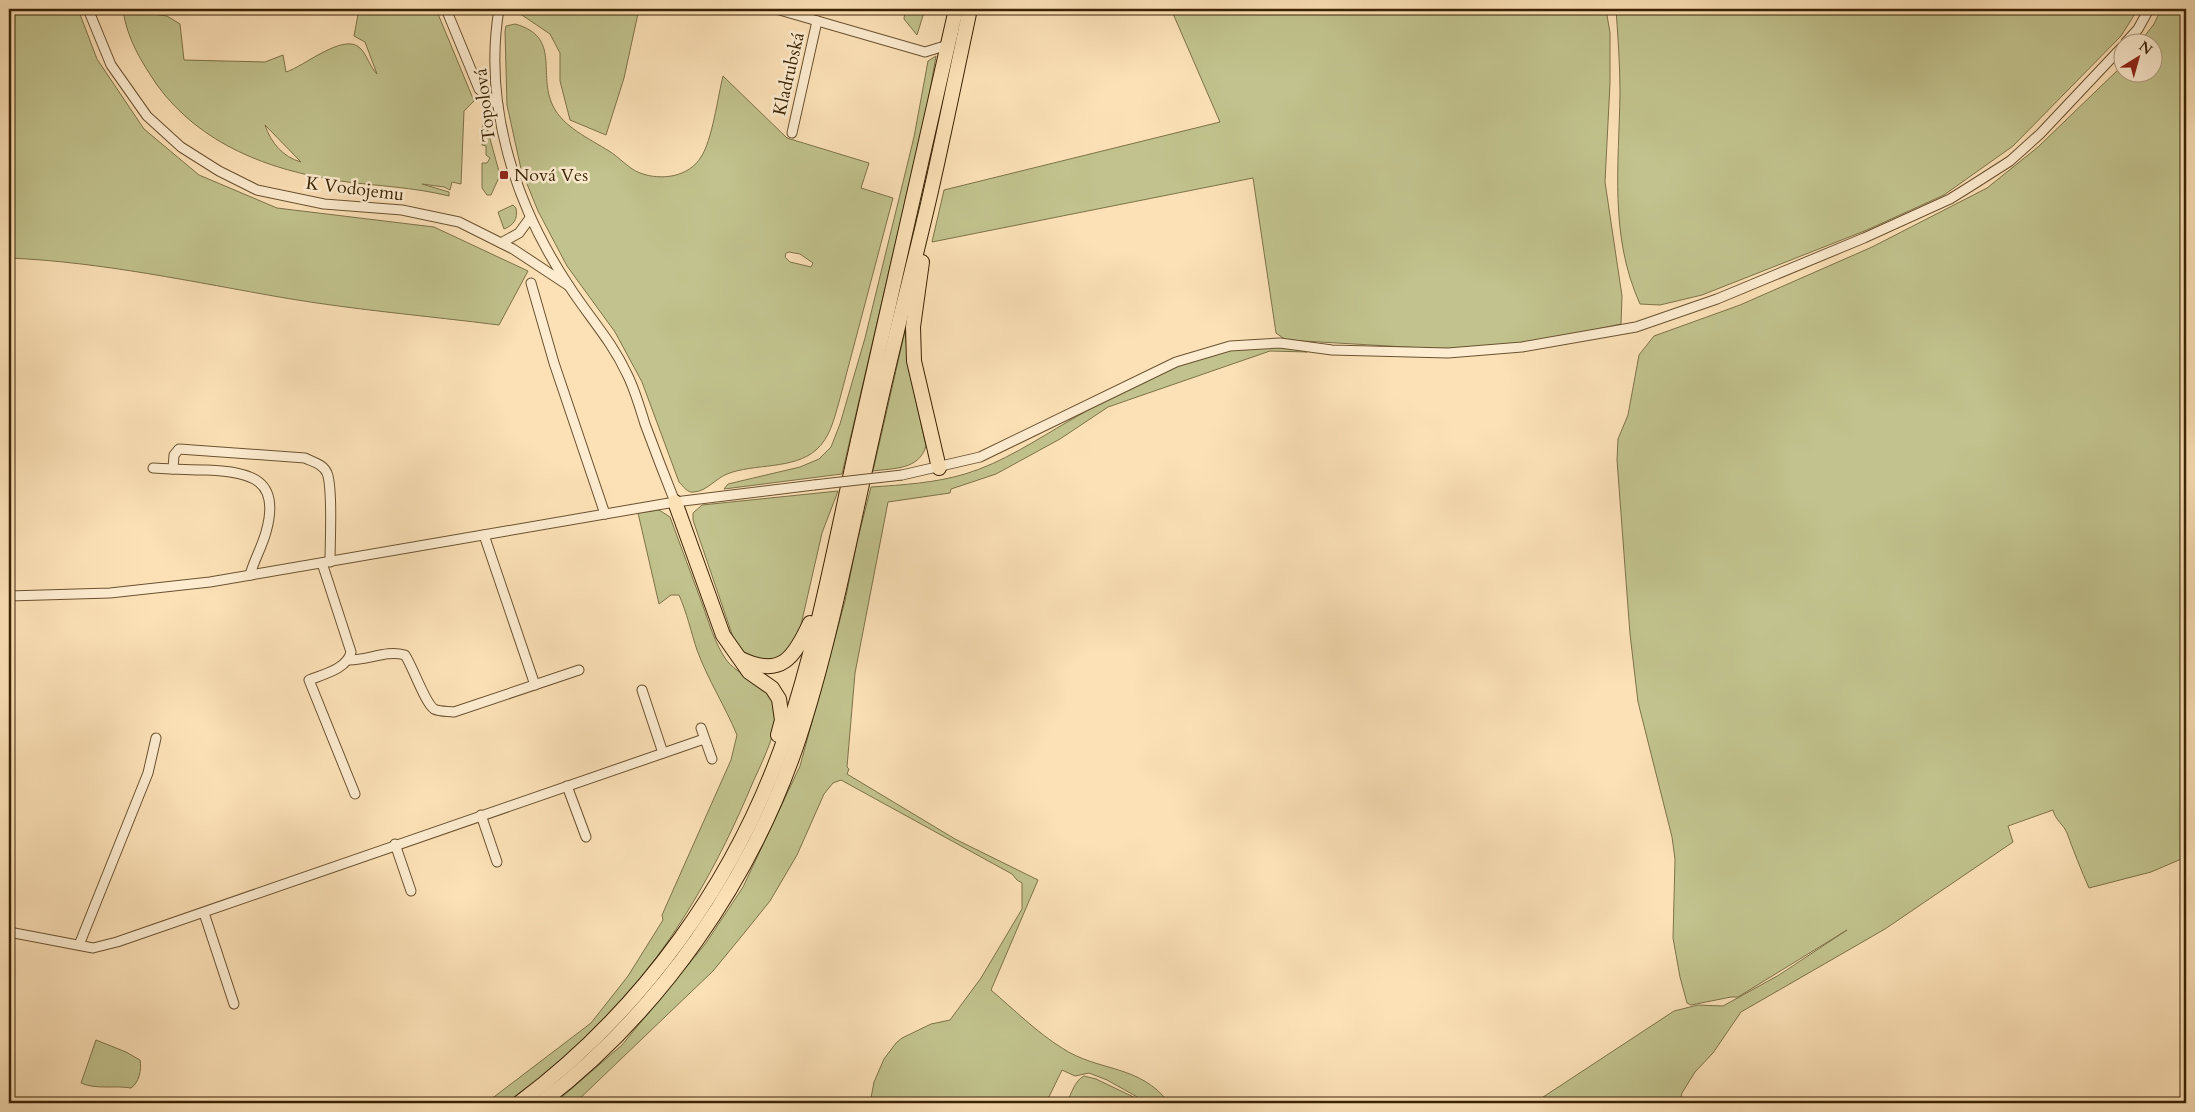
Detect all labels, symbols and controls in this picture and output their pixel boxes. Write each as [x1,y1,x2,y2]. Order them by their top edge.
street label: Kladrubská [767,30,811,118]
north arrow [2112,32,2162,82]
text: N [2135,37,2156,59]
street label: Topolová [468,67,502,143]
place label: Nová Ves [514,163,588,188]
marker: Nová Ves [498,169,510,181]
street label: K Vodojemu [304,171,406,207]

